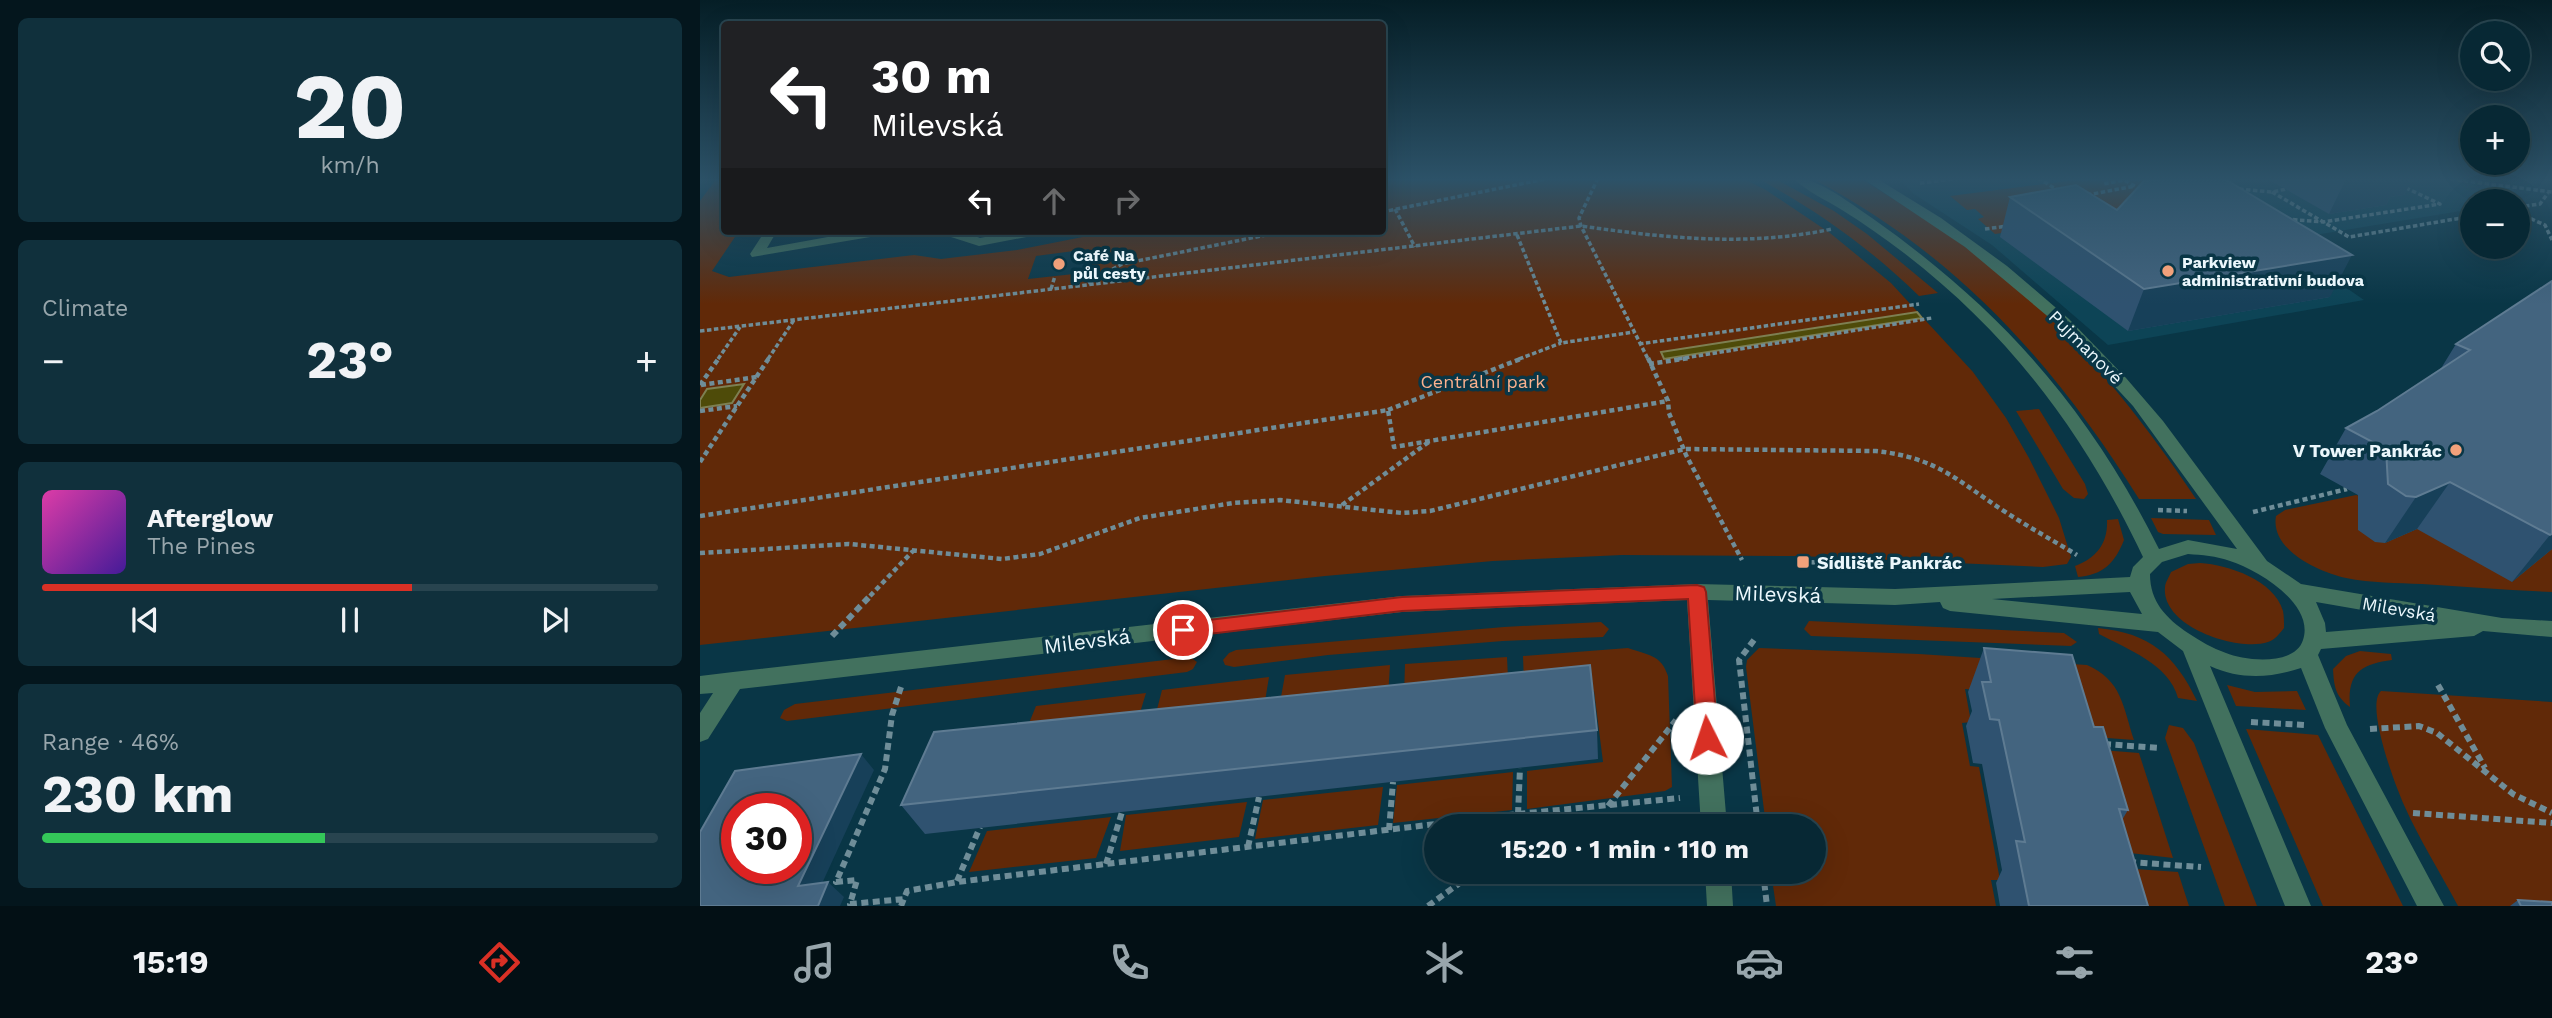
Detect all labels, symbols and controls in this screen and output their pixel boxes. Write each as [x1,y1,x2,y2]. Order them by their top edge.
map controls [2460,21,2530,259]
button: search [2460,21,2530,91]
text: 30 m [871,47,992,105]
icon: left [756,49,847,140]
text: 20 [294,53,406,160]
button: + [2460,105,2530,175]
text: Milevská [871,106,1004,144]
text: km/h [320,152,380,179]
icon: left [962,182,1000,220]
icon: ahead [1035,182,1073,220]
icon: right [1108,182,1146,220]
button: − [2460,189,2530,259]
place label: Café Na půl cesty [1073,246,1146,283]
place label: Parkview administrativní budova [2182,253,2365,290]
marker: Café Na půl cesty [1051,256,1067,272]
marker: Parkview administrativní budova [2160,263,2176,279]
text: Climate [42,295,128,322]
street label: Pujmanové [2045,306,2127,388]
text: 23° [306,330,394,391]
text: − [42,339,65,383]
text: + [635,339,658,383]
park label: Centrální park [1420,371,1546,392]
place label: V Tower Pankrác [2293,440,2442,461]
marker: V Tower Pankrác [2448,442,2464,458]
text: Afterglow [147,503,273,533]
text: The Pines [147,533,256,560]
place label: Sídliště Pankrác [1817,552,1962,573]
marker: Sídliště Pankrác [1795,554,1811,570]
street label: Milevská [1734,580,1822,608]
street label: Milevská [2360,592,2438,626]
pin [1153,600,1213,660]
icon: previous [126,601,164,639]
icon: pause [331,601,369,639]
icon: next [536,601,574,639]
icon: arrive [1164,611,1202,649]
street label: Milevská [1042,623,1132,659]
position arrow [1670,701,1744,775]
text: Range · 46% [42,729,179,756]
text: 230 km [42,764,233,825]
speed limit sign: 30 [721,793,812,884]
text: 15:20 · 1 min · 110 m [1501,834,1749,864]
icon: directions [475,938,524,987]
icon: music [790,938,839,987]
icon: phone [1105,938,1154,987]
icon: climate [1420,938,1469,987]
icon: car [1735,938,1784,987]
icon: filters [2050,938,2099,987]
text: 15:19 [133,943,209,981]
text: 23° [2365,943,2419,981]

